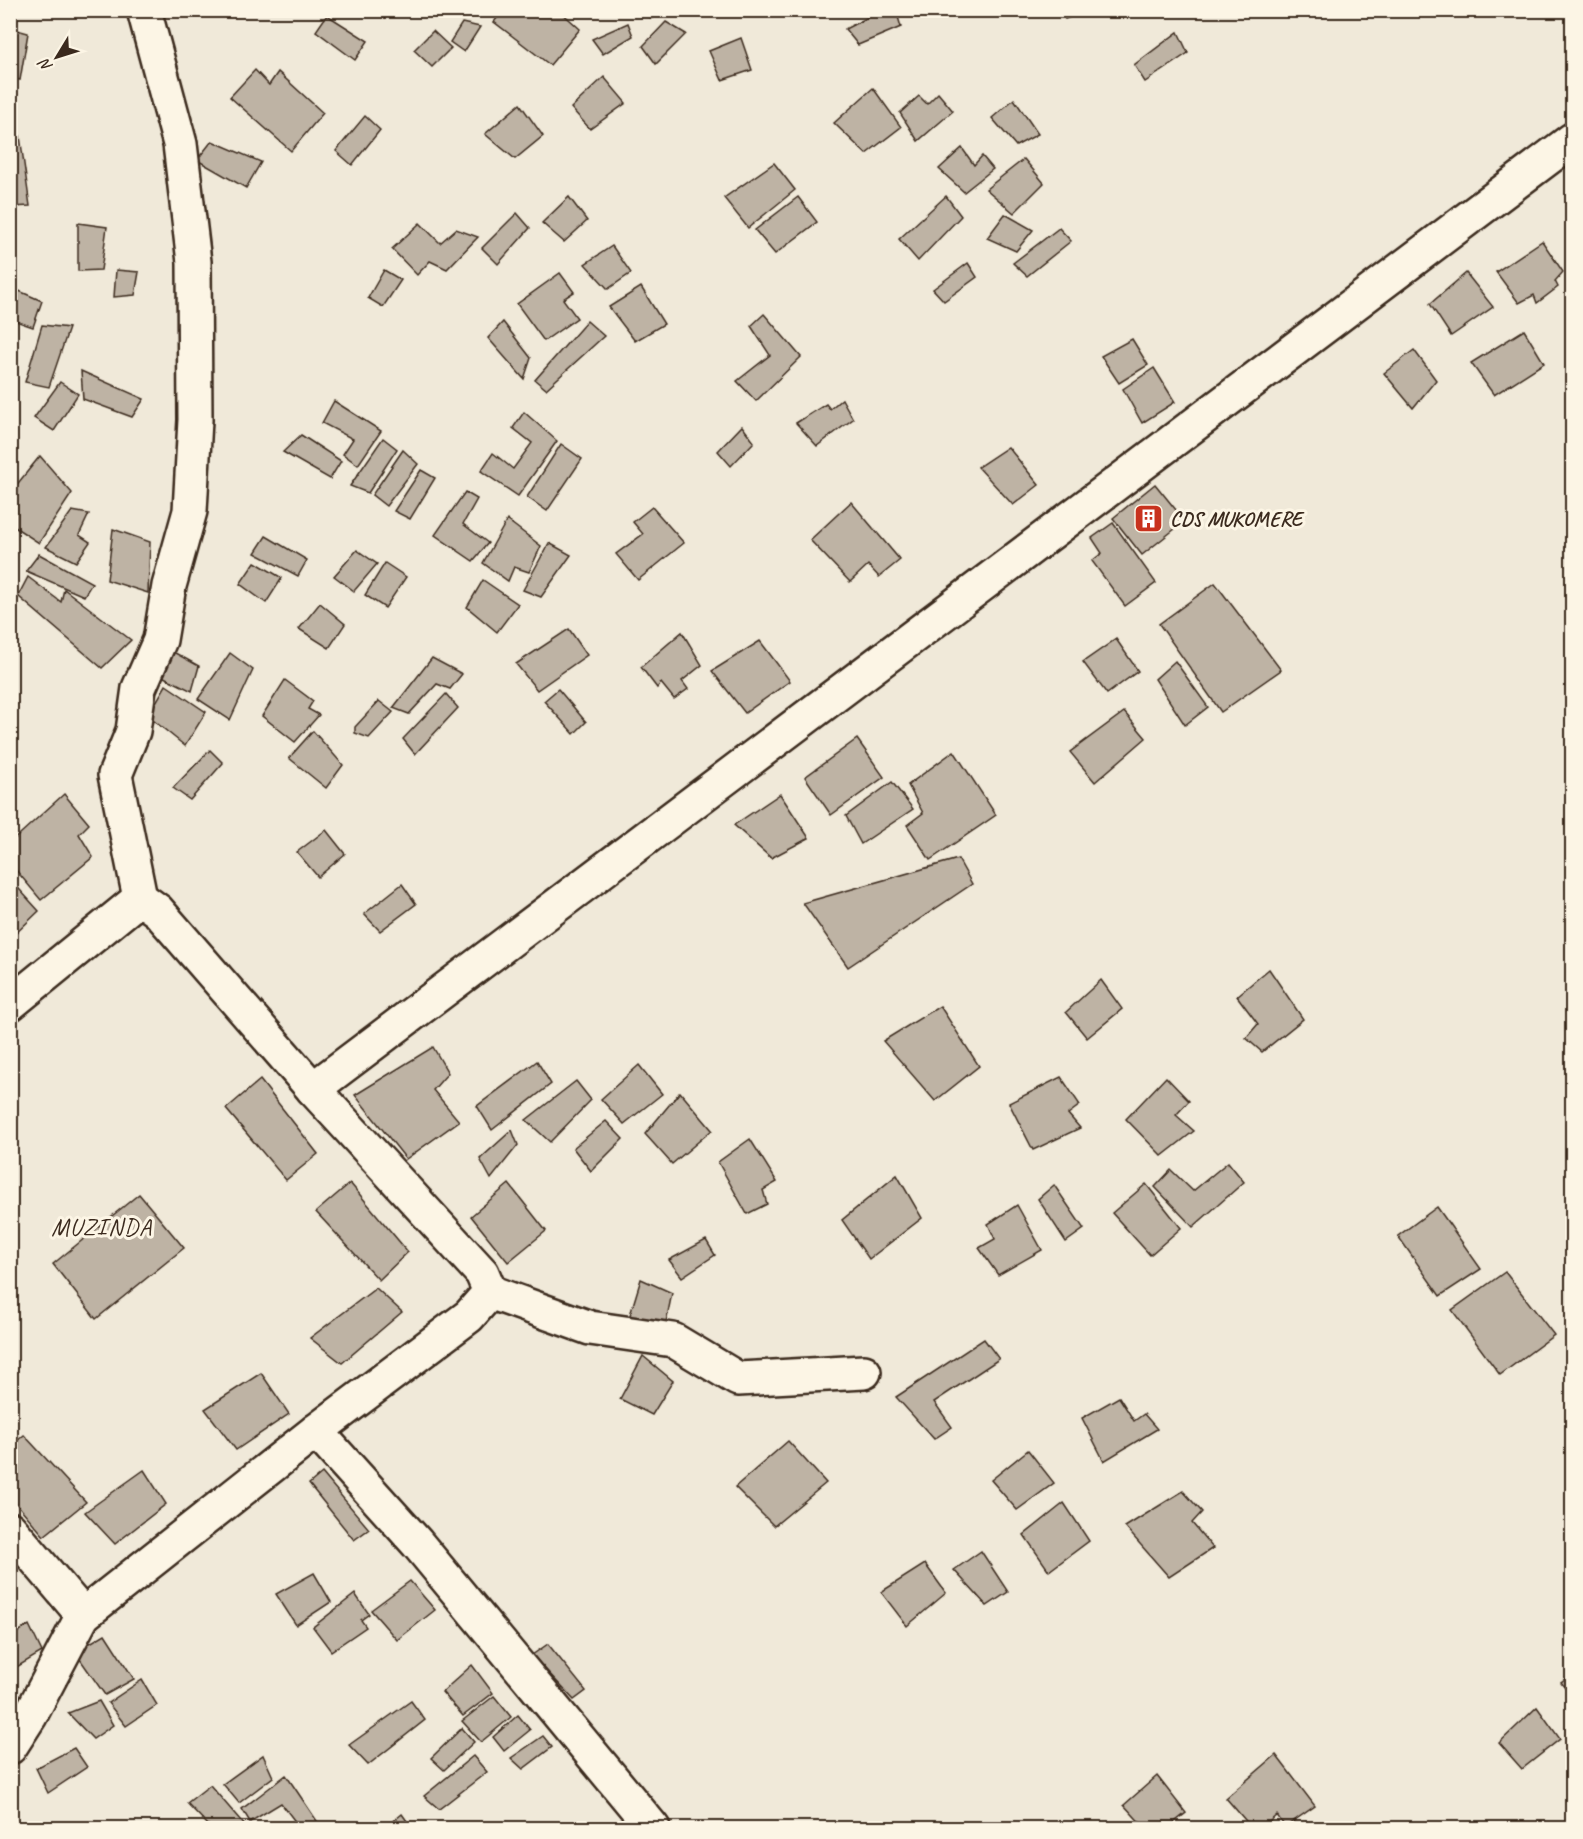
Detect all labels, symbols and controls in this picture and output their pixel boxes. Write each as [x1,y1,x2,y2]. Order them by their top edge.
north arrow [27,27,87,87]
text: N [33,53,57,76]
building icon: CDS MUKOMERE [1133,503,1165,535]
place label: CDS MUKOMERE [1170,506,1305,532]
district label: MUZINDA [51,1212,153,1242]

